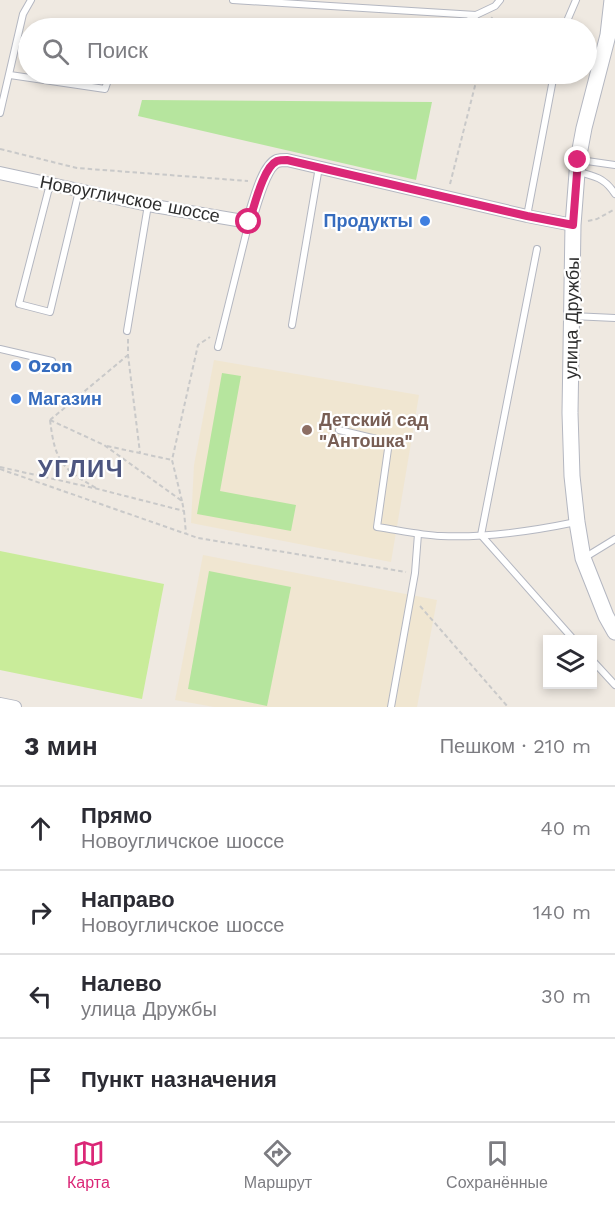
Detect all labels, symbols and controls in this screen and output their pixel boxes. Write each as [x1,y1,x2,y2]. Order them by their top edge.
search box [18,18,597,84]
icon: search [39,35,72,68]
text: Поиск [87,38,148,63]
route end [564,146,590,172]
street label: Новоугличское шоссе [38,171,222,226]
route start [235,208,261,234]
place label: Продукты [323,210,413,231]
marker: Продукты [418,214,432,228]
street label: улица Дружбы [560,257,583,379]
place label: Ozon [28,355,72,376]
marker: Ozon [9,359,23,373]
place label: Магазин [28,388,102,409]
marker: Магазин [9,392,23,406]
place label: Детский сад "Антошка" [319,409,429,451]
marker: Детский сад "Антошка" [300,423,314,437]
district label: УГЛИЧ [38,455,124,483]
map controls [543,635,597,689]
button: layers [543,635,597,689]
text: 3 мин [24,731,98,761]
text: Пешком · 210 m [440,734,591,758]
text: Прямо [81,803,152,828]
icon: ahead [24,812,57,845]
text: 40 m [540,816,591,840]
text: Новоугличское шоссе [81,829,284,853]
text: Направо [81,887,175,912]
icon: right [24,896,57,929]
text: 140 m [533,900,591,924]
text: Новоугличское шоссе [81,913,284,937]
text: Налево [81,971,162,996]
icon: left [24,980,57,1013]
text: 30 m [541,984,591,1008]
text: улица Дружбы [81,997,217,1021]
icon: arrive [24,1064,57,1097]
text: Пункт назначения [81,1067,277,1092]
tab: Карта [67,1137,110,1192]
tab: Маршрут [244,1137,312,1192]
tab: Сохранённые [446,1137,548,1192]

